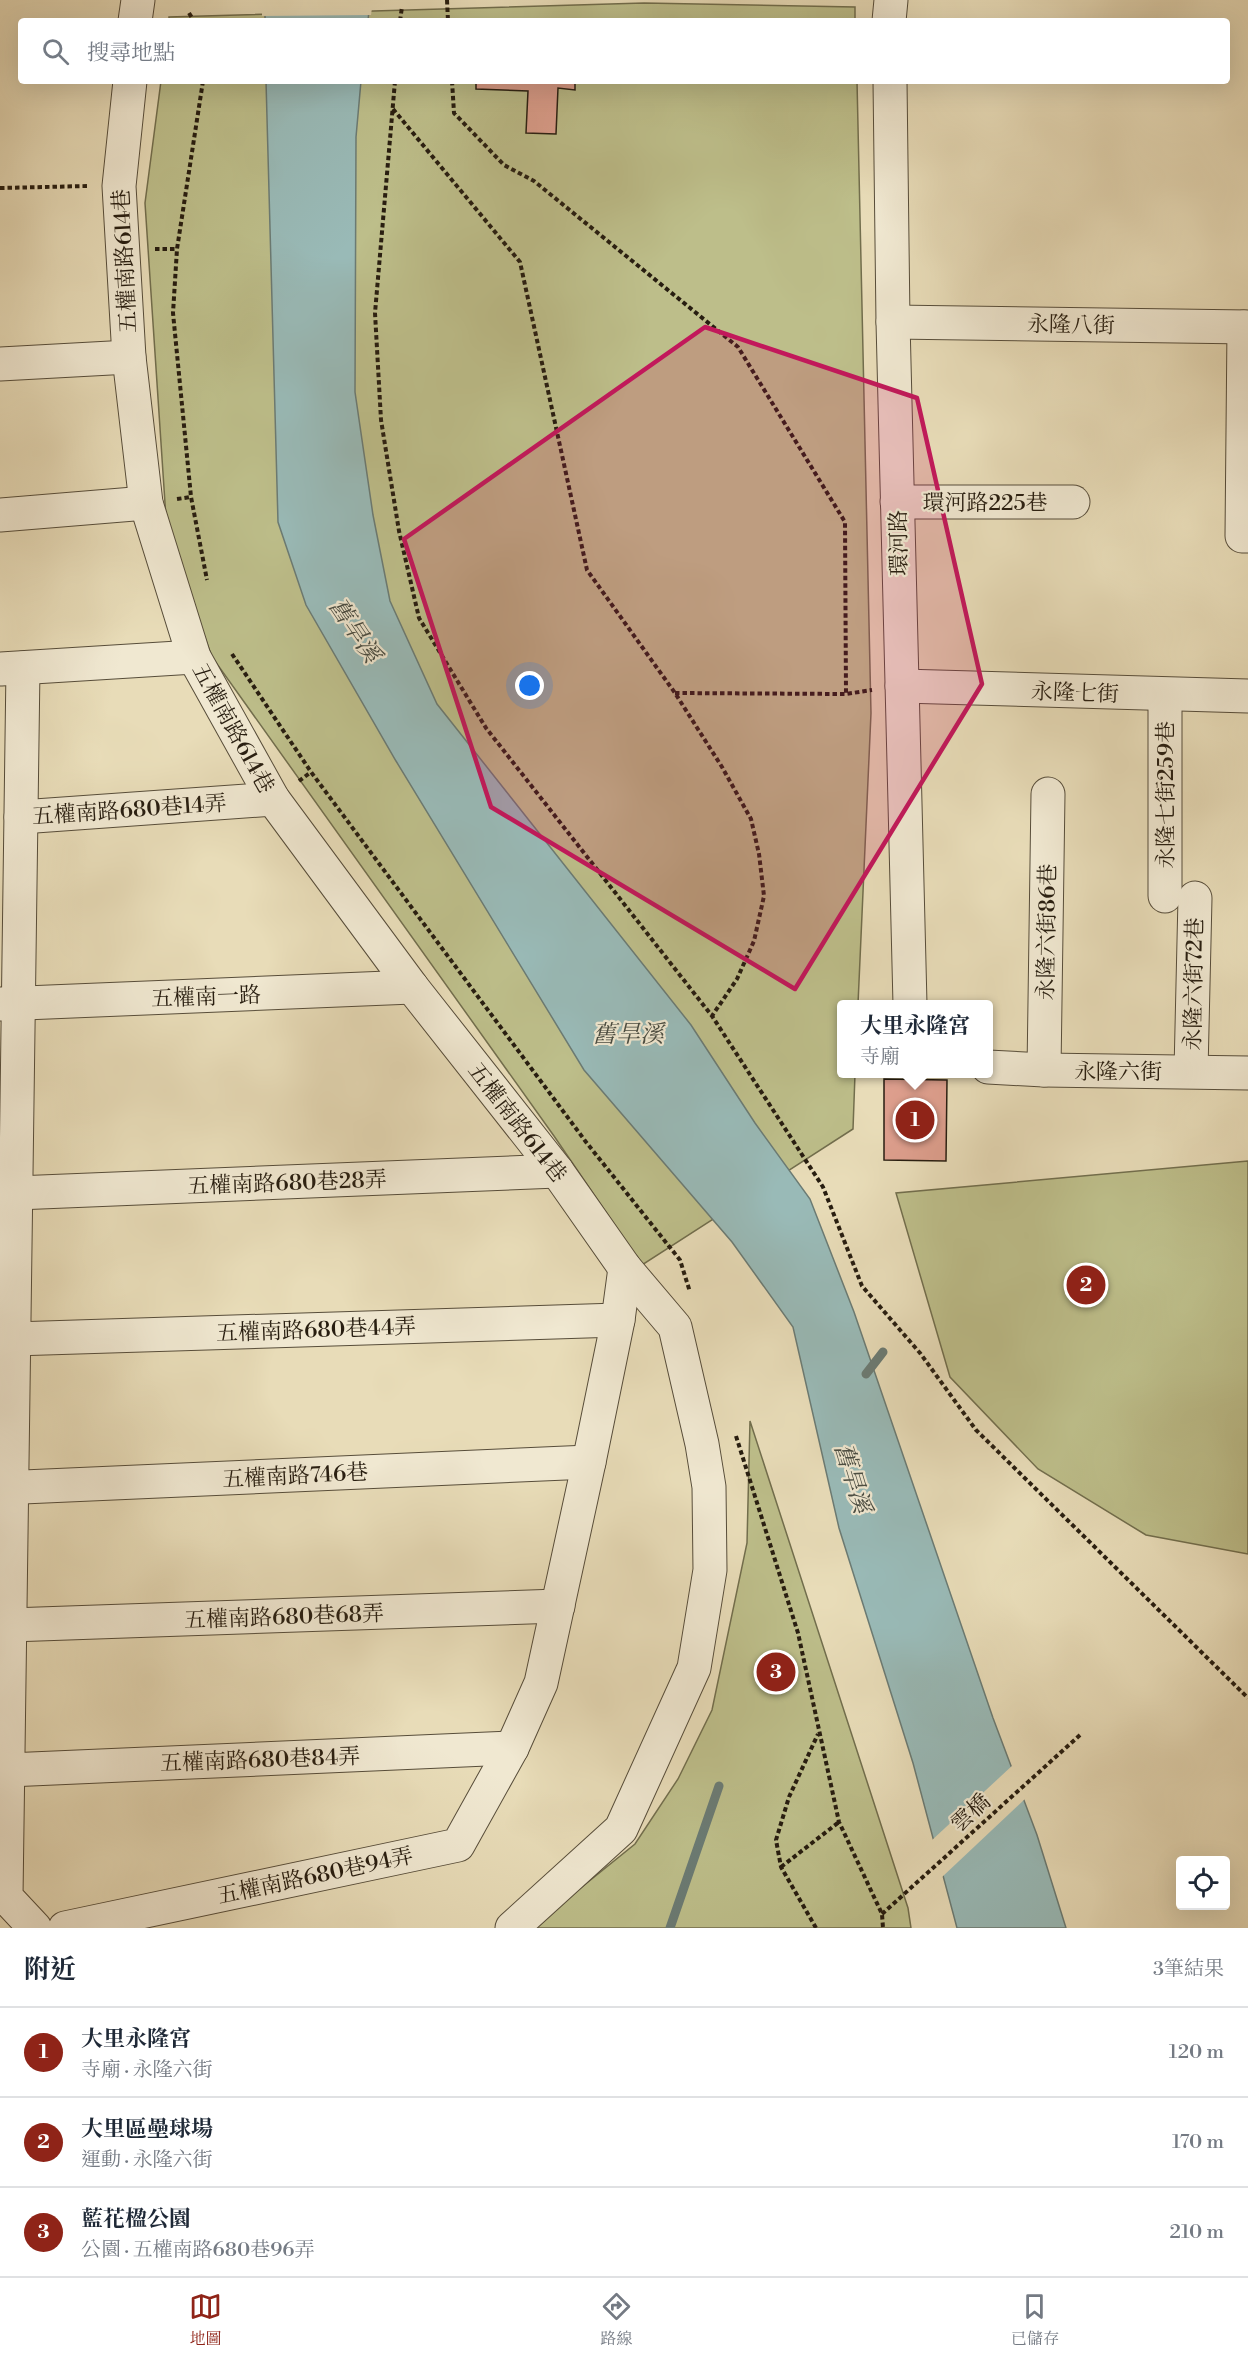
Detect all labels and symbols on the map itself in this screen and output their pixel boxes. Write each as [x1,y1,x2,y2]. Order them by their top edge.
street label: 五權南路614巷 [108,188,143,334]
street label: 永隆八街 [1027,311,1115,340]
street label: 環河路225巷 [922,490,1048,517]
street label: 環河路 [885,510,914,576]
water label: 舊旱溪 [322,592,388,671]
street label: 五權南路614巷 [186,659,280,798]
your location [515,671,544,700]
street label: 永隆七街 [1030,678,1119,709]
street label: 永隆七街259巷 [1153,721,1180,869]
street label: 五權南路680巷14弄 [31,790,227,831]
street label: 永隆六街86巷 [1033,863,1062,1001]
street label: 永隆六街72巷 [1180,917,1209,1051]
street label: 五權南一路 [151,982,261,1013]
water label: 舊旱溪 [592,1020,667,1050]
street label: 五權南路614巷 [462,1058,572,1188]
street label: 永隆六街 [1074,1059,1162,1086]
pin: 1 [896,1098,934,1142]
street label: 五權南路680巷28弄 [187,1167,387,1200]
pin: 2 [1066,1262,1106,1308]
street label: 五權南路680巷44弄 [216,1314,416,1347]
water label: 舊旱溪 [827,1439,878,1520]
street label: 五權南路746巷 [221,1459,369,1494]
street label: 五權南路680巷68弄 [184,1601,385,1634]
pin: 3 [756,1650,796,1694]
street label: 五權南路680巷84弄 [159,1744,361,1777]
street label: 雲橋 [946,1788,996,1838]
street label: 五權南路680巷94弄 [215,1842,416,1910]

